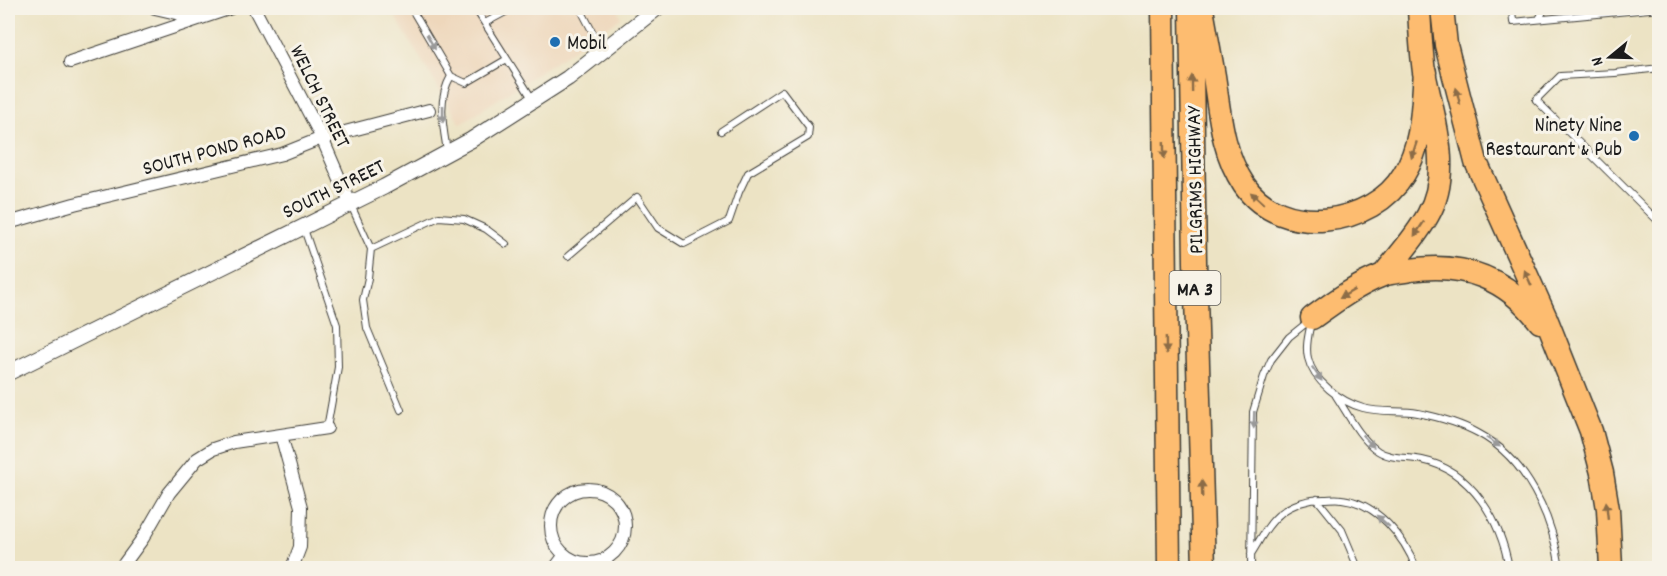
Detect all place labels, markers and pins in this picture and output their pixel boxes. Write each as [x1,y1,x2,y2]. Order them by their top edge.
place label: Mobil [567,30,607,60]
marker: Mobil [548,35,562,49]
place label: Ninety Nine Restaurant & Pub [1485,112,1622,166]
marker: Ninety Nine Restaurant & Pub [1627,129,1641,143]

